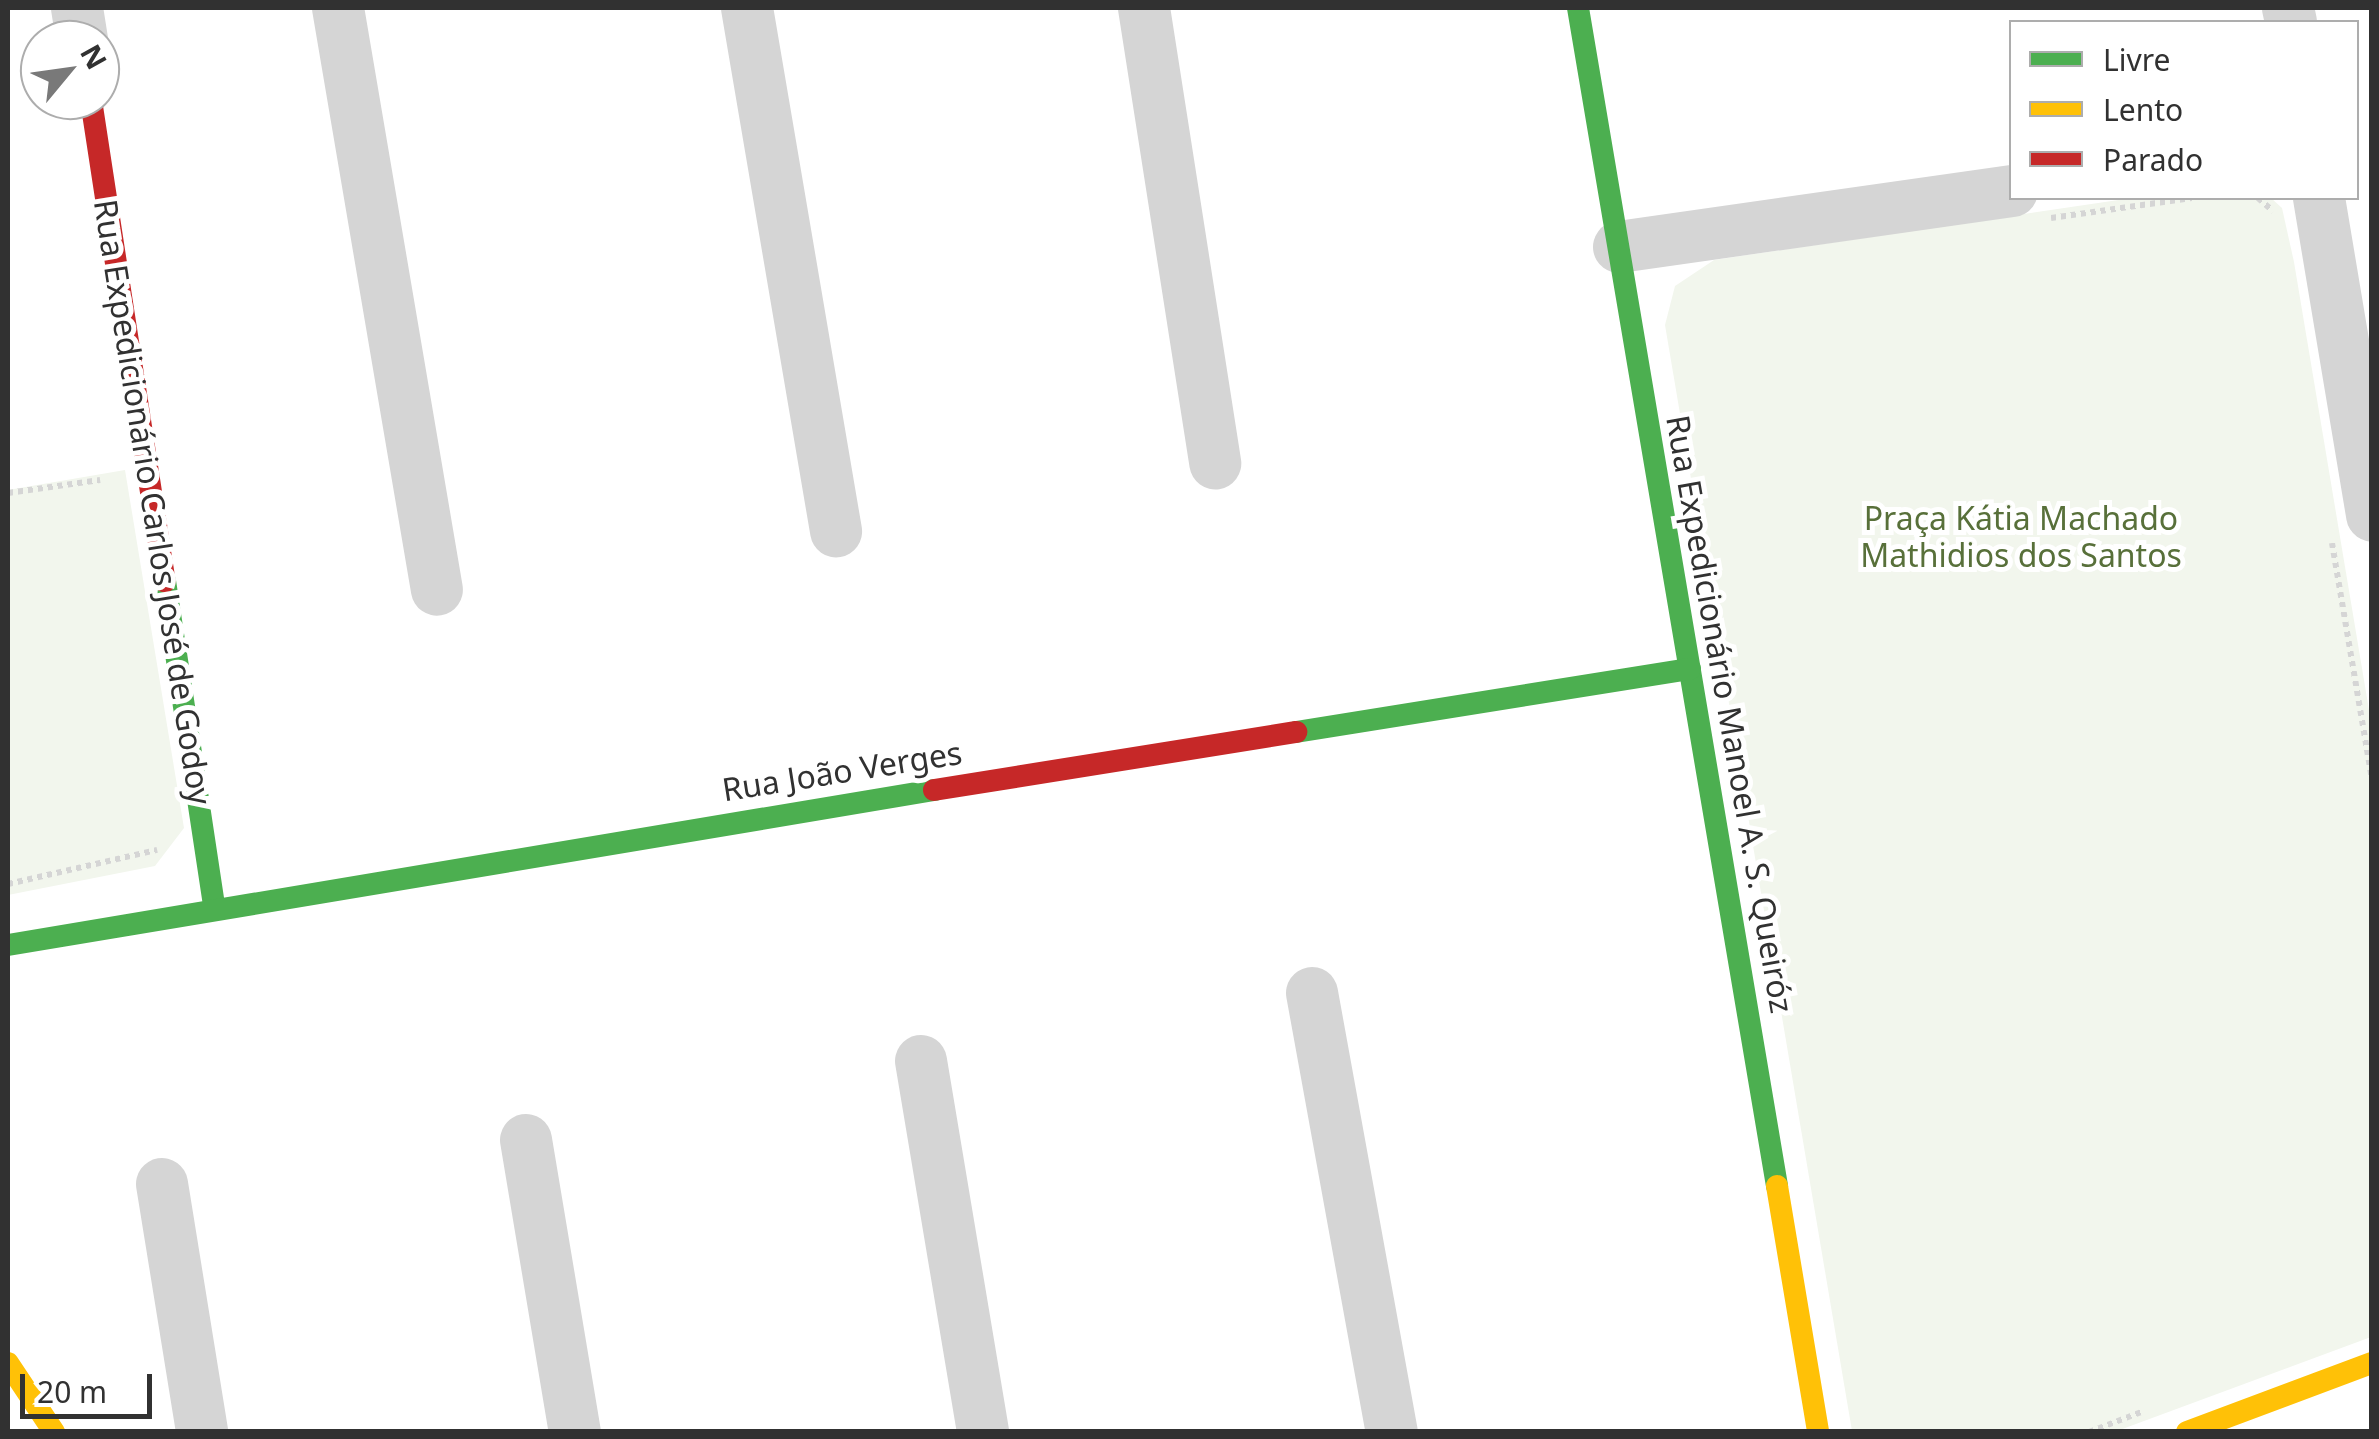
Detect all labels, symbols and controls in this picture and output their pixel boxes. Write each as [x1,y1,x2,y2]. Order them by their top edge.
north arrow [20,20,120,120]
legend [2009,20,2359,200]
text: N [72,37,117,76]
text: Livre [2103,39,2170,80]
text: Lento [2103,89,2183,130]
text: Parado [2103,139,2203,180]
street label: Rua Expedicionário Carlos José de Godoy [86,197,220,807]
street label: Rua Expedicionário Manoel A. S. Queiróz [1658,412,1802,1016]
park label: Praça Kátia Machado Mathidios dos Santos [1860,500,2182,575]
street label: Rua João Verges [719,733,965,809]
scale bar [25,1354,158,1416]
text: 20 m [37,1371,107,1412]

